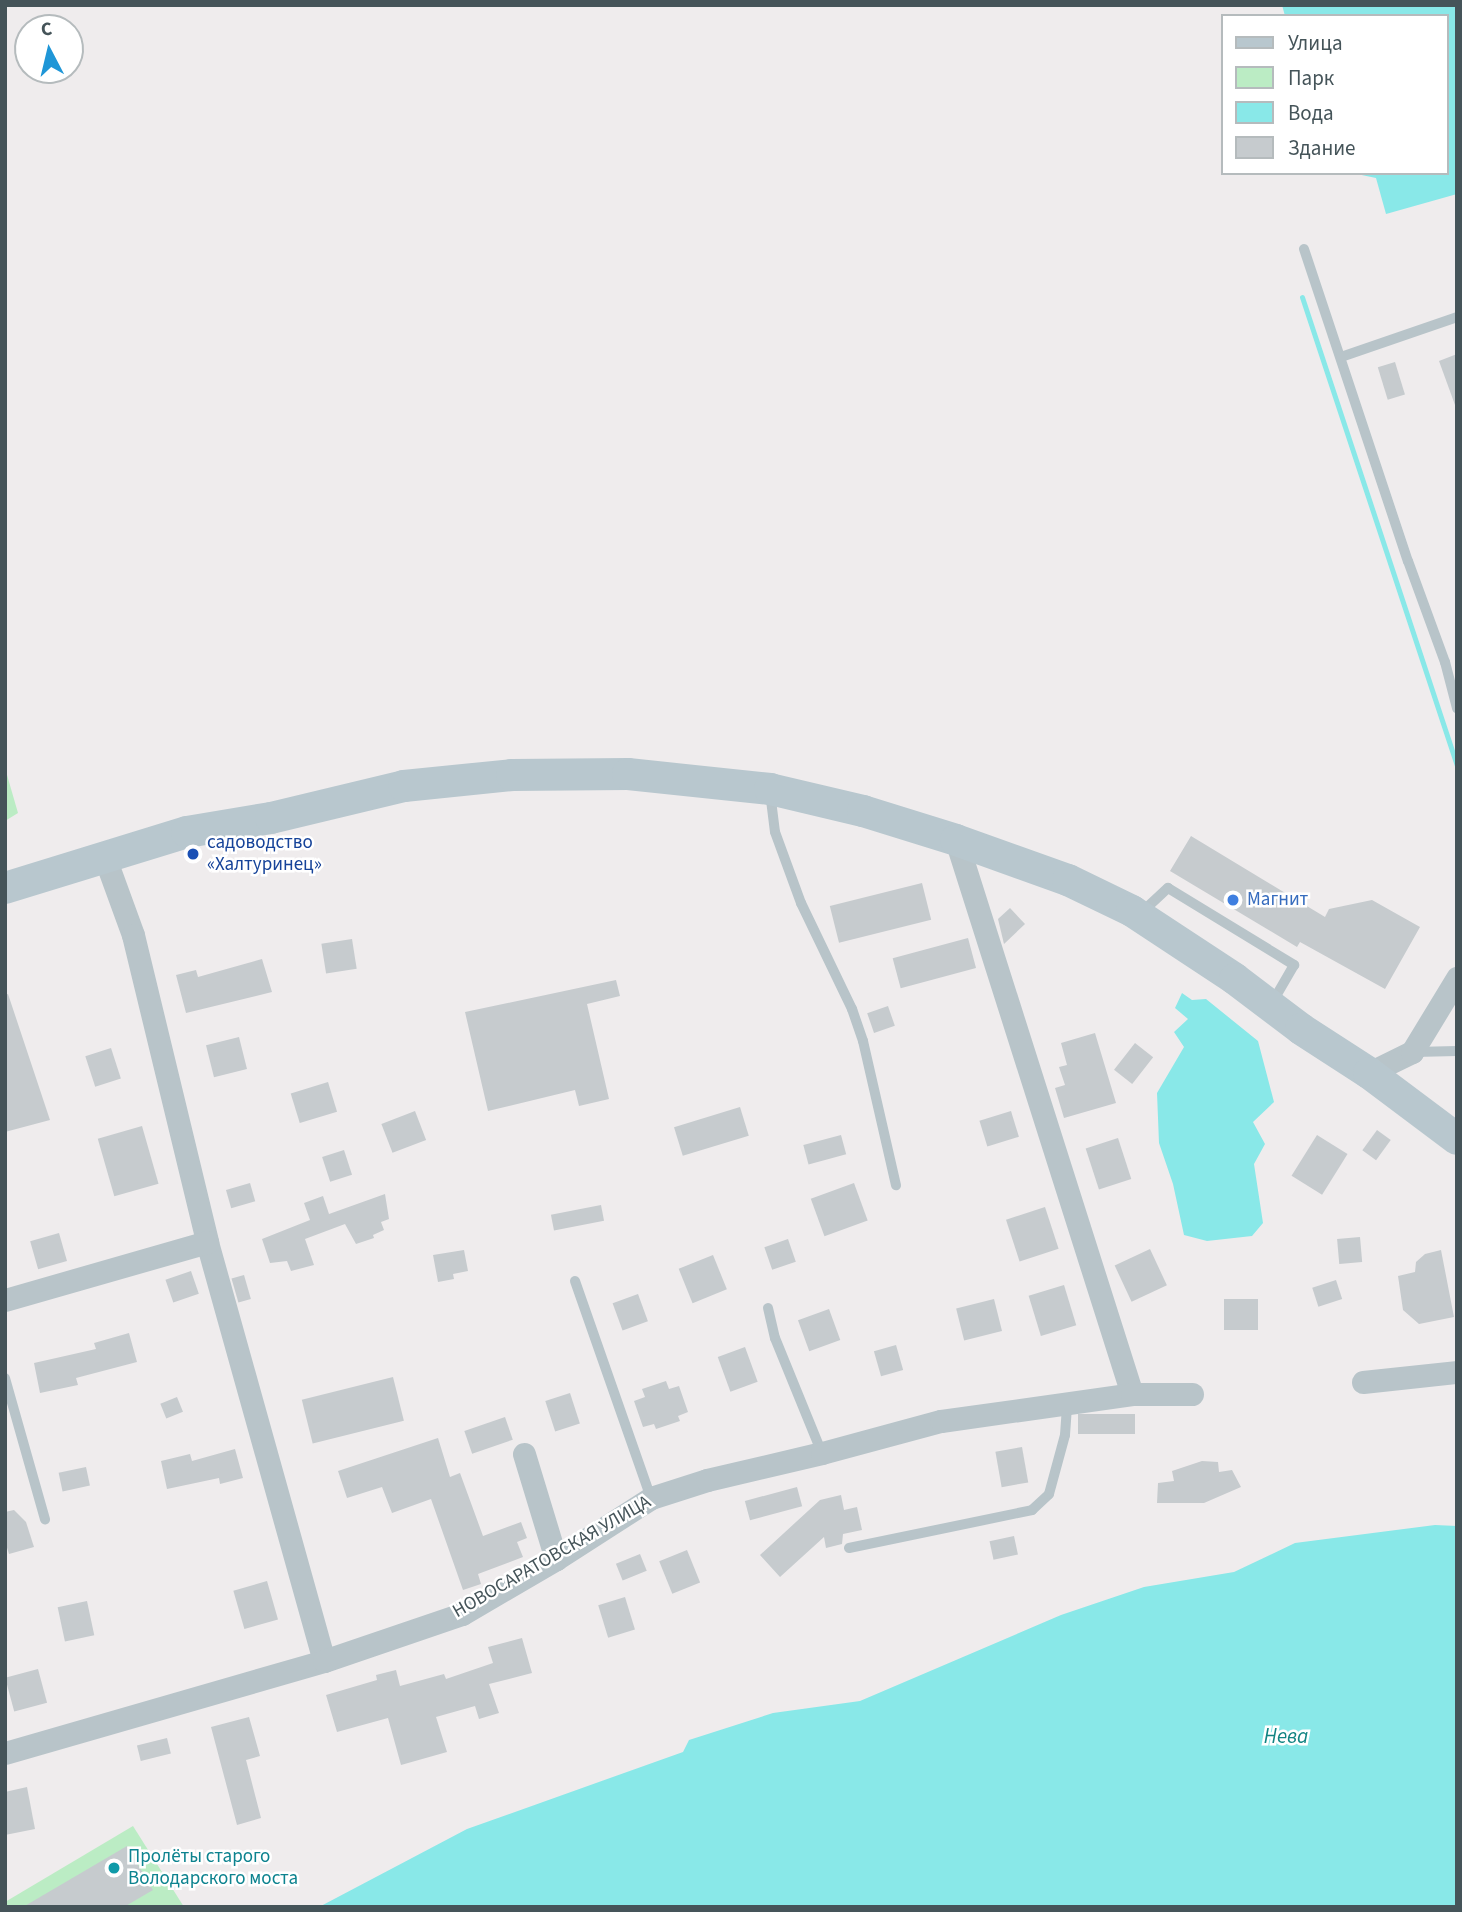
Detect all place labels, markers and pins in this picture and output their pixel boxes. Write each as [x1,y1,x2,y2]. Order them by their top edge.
place label: садоводство «Халтуринец» [207,832,322,876]
marker: садоводство «Халтуринец» [185,846,201,862]
place label: Магнит [1247,889,1308,911]
marker: Магнит [1225,892,1241,908]
place label: Пролёты старого Володарского моста [128,1846,298,1890]
marker: Пролёты старого Володарского моста [106,1860,122,1876]

